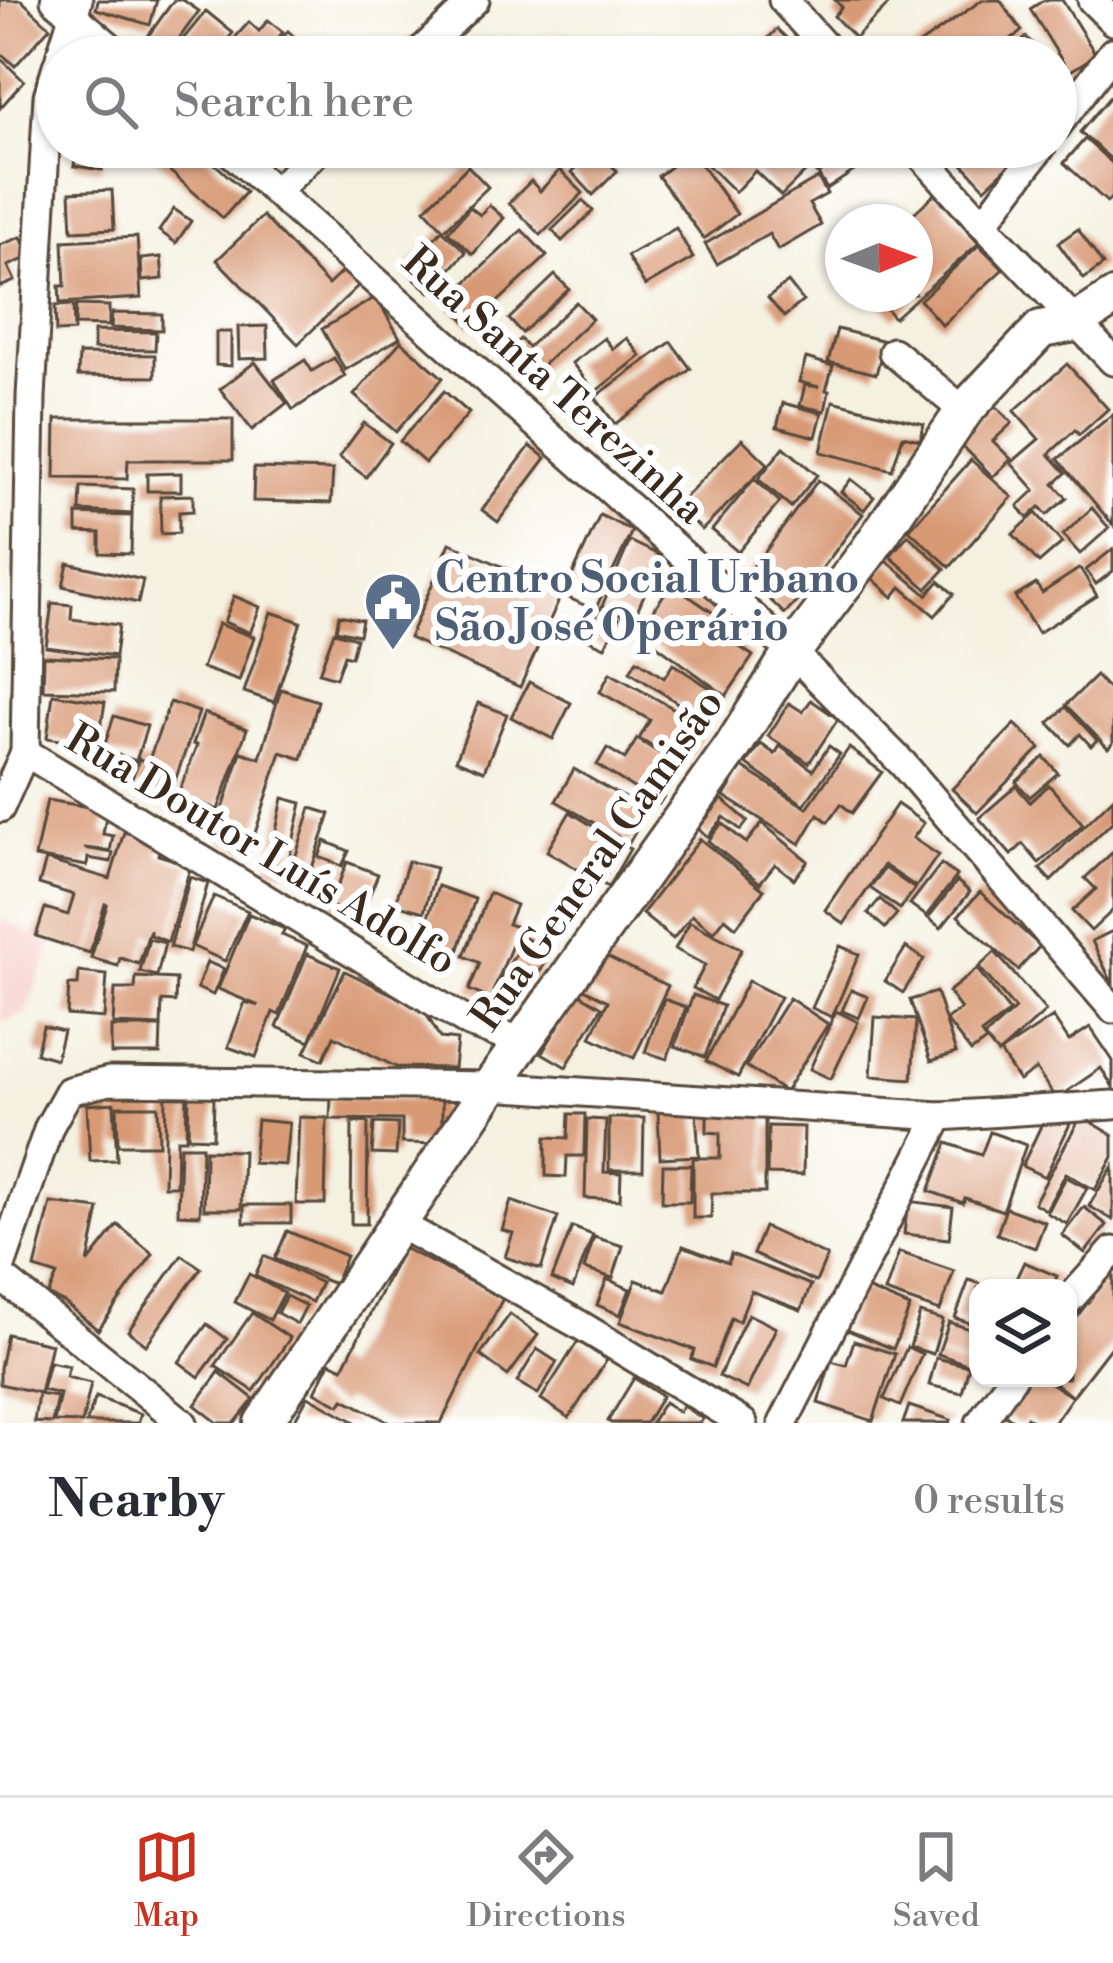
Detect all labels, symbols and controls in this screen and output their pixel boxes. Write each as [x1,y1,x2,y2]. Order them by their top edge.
search box [36,36,1077,168]
icon: search [78,69,144,135]
text: Search here [174,74,414,131]
north arrow [825,204,933,312]
street label: Rua Santa Terezinha [391,236,717,537]
place label: Centro Social Urbano São José Operário [435,553,859,654]
public building icon: Centro Social Urbano São José Operário [362,570,424,652]
street label: Rua General Camisão [460,679,736,1042]
street label: Rua Doutor Luís Adolfo [56,712,466,988]
map controls [969,1279,1077,1387]
button: layers [969,1279,1077,1387]
text: Nearby [48,1469,224,1533]
text: 0 results [913,1477,1065,1526]
tab: Map [134,1824,200,1937]
tab: Directions [467,1824,626,1937]
tab: Saved [893,1824,979,1937]

